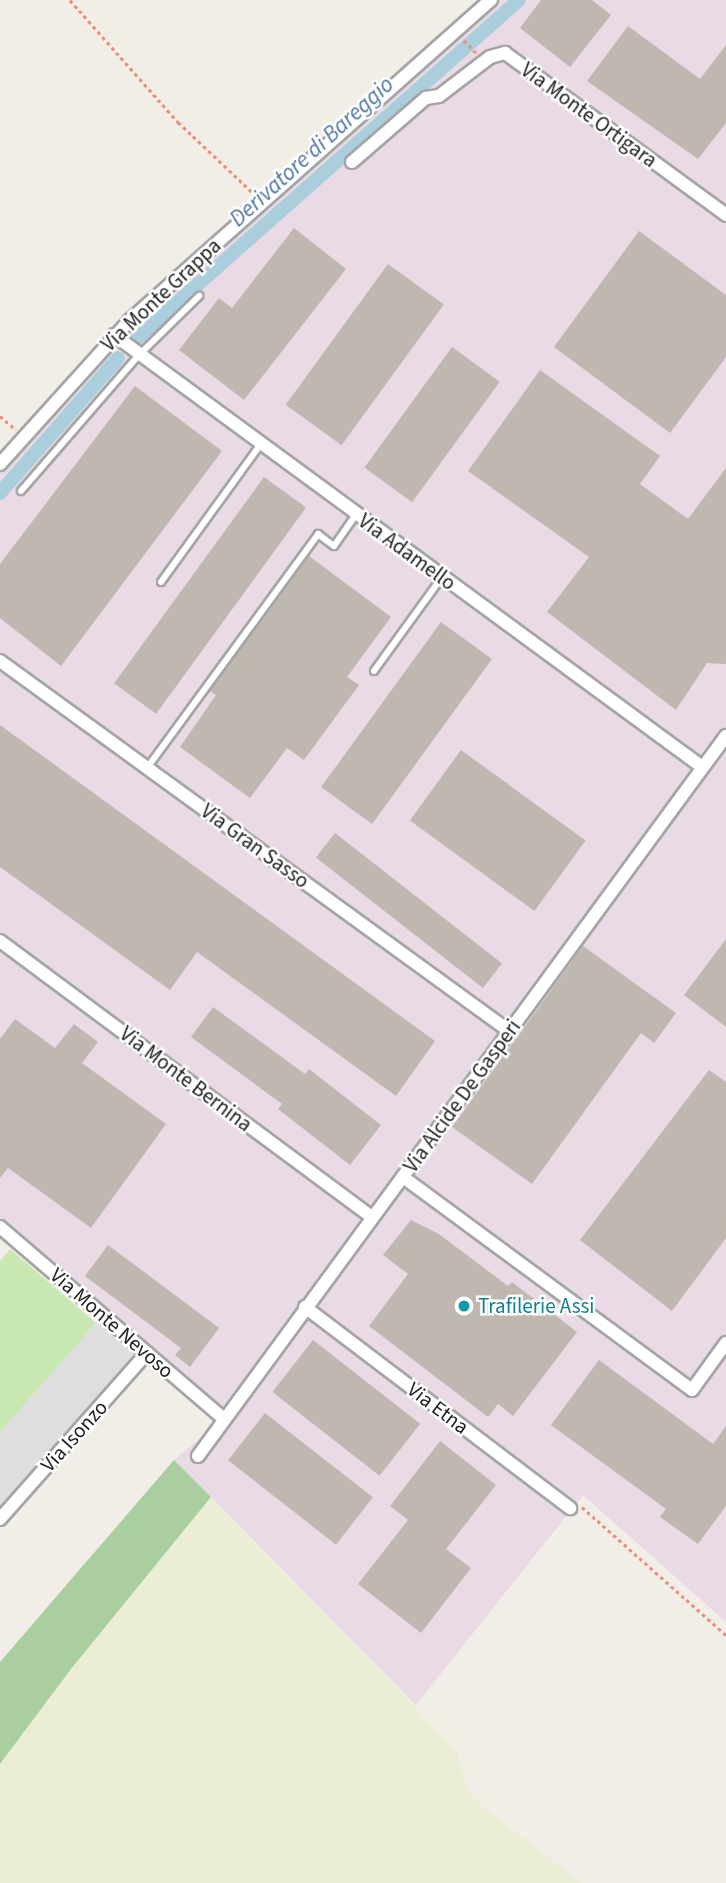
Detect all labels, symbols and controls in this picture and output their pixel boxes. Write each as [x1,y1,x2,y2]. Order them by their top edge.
street label: Via Monte Ortigara [516,57,662,173]
water label: Derivatore di Bareggio [224,71,400,233]
street label: Via Monte Grappa [96,233,226,357]
street label: Via Adamello [353,508,461,596]
street label: Via Gran Sasso [196,798,314,894]
street label: Via Alcide De Gasperi [398,1015,526,1177]
street label: Via Monte Bernina [115,1021,257,1137]
street label: Via Monte Nevoso [45,1262,179,1384]
place label: Trafilerie Assi [478,1293,594,1319]
marker: Trafilerie Assi [456,1298,472,1314]
street label: Via Etna [402,1377,474,1439]
street label: Via Isonzo [35,1395,113,1477]

